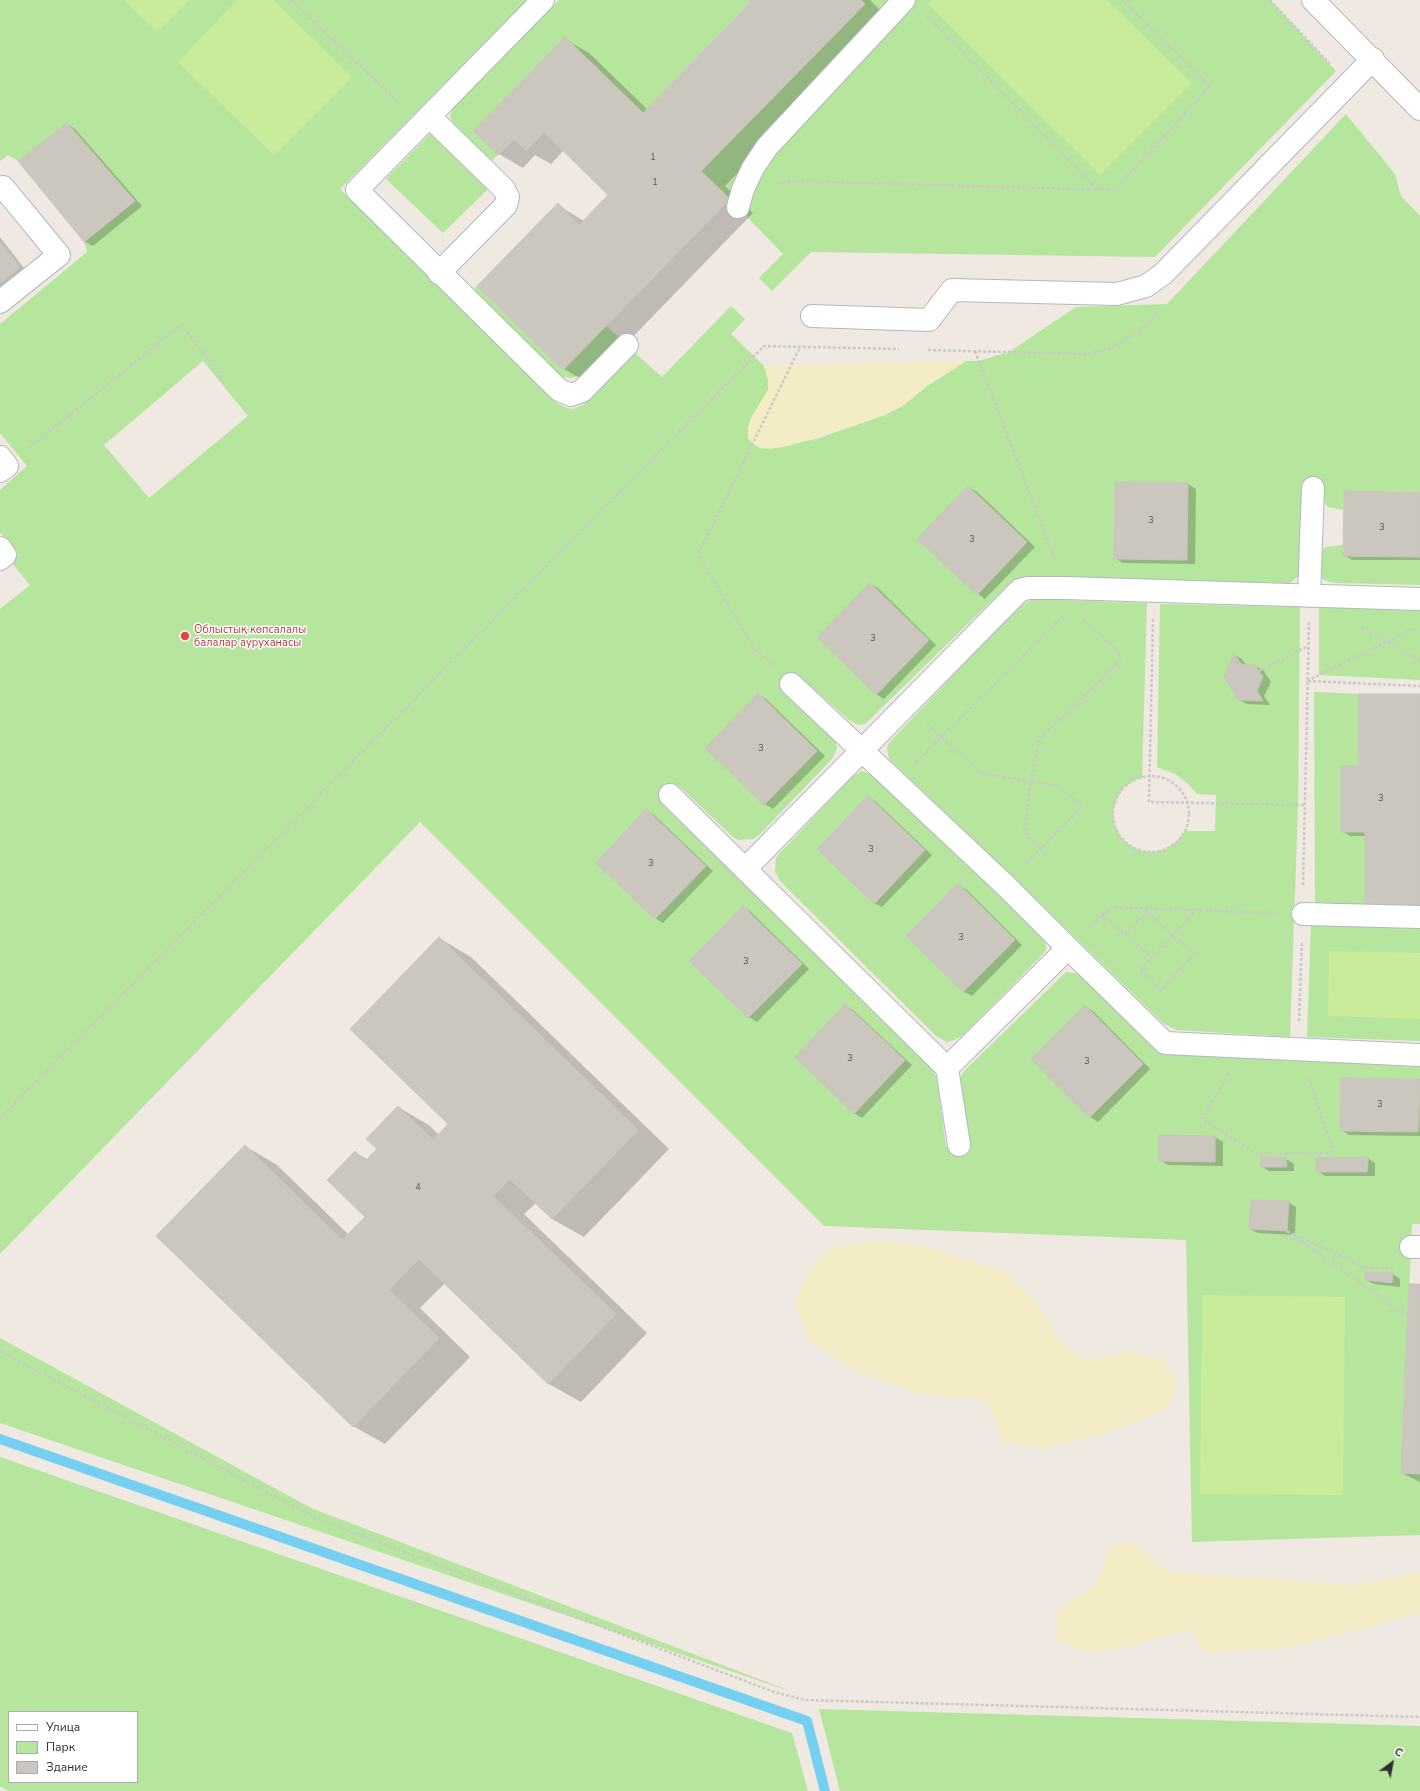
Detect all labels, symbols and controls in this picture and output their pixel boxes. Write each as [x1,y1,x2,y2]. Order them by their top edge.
house number: 1 [650,153,656,163]
house number: 1 [652,178,658,188]
house number: 3 [1148,516,1154,526]
house number: 3 [1379,523,1385,533]
house number: 3 [969,535,975,545]
place label: Облыстық көпсалалы балалар ауруханасы [194,623,306,649]
marker: Облыстық көпсалалы балалар ауруханасы [179,630,191,642]
house number: 3 [870,634,876,644]
house number: 3 [758,744,764,754]
house number: 3 [1378,794,1384,804]
house number: 3 [868,845,874,855]
house number: 3 [648,859,654,869]
house number: 3 [958,933,964,943]
house number: 3 [743,957,749,967]
house number: 3 [847,1054,853,1064]
house number: 3 [1084,1057,1090,1067]
house number: 3 [1377,1100,1383,1110]
house number: 4 [415,1183,421,1193]
legend [8,1711,138,1783]
text: Улица [46,1719,80,1735]
text: Парк [46,1739,75,1755]
north arrow [1372,1743,1412,1783]
text: С [1391,1744,1406,1761]
text: Здание [46,1759,88,1775]

